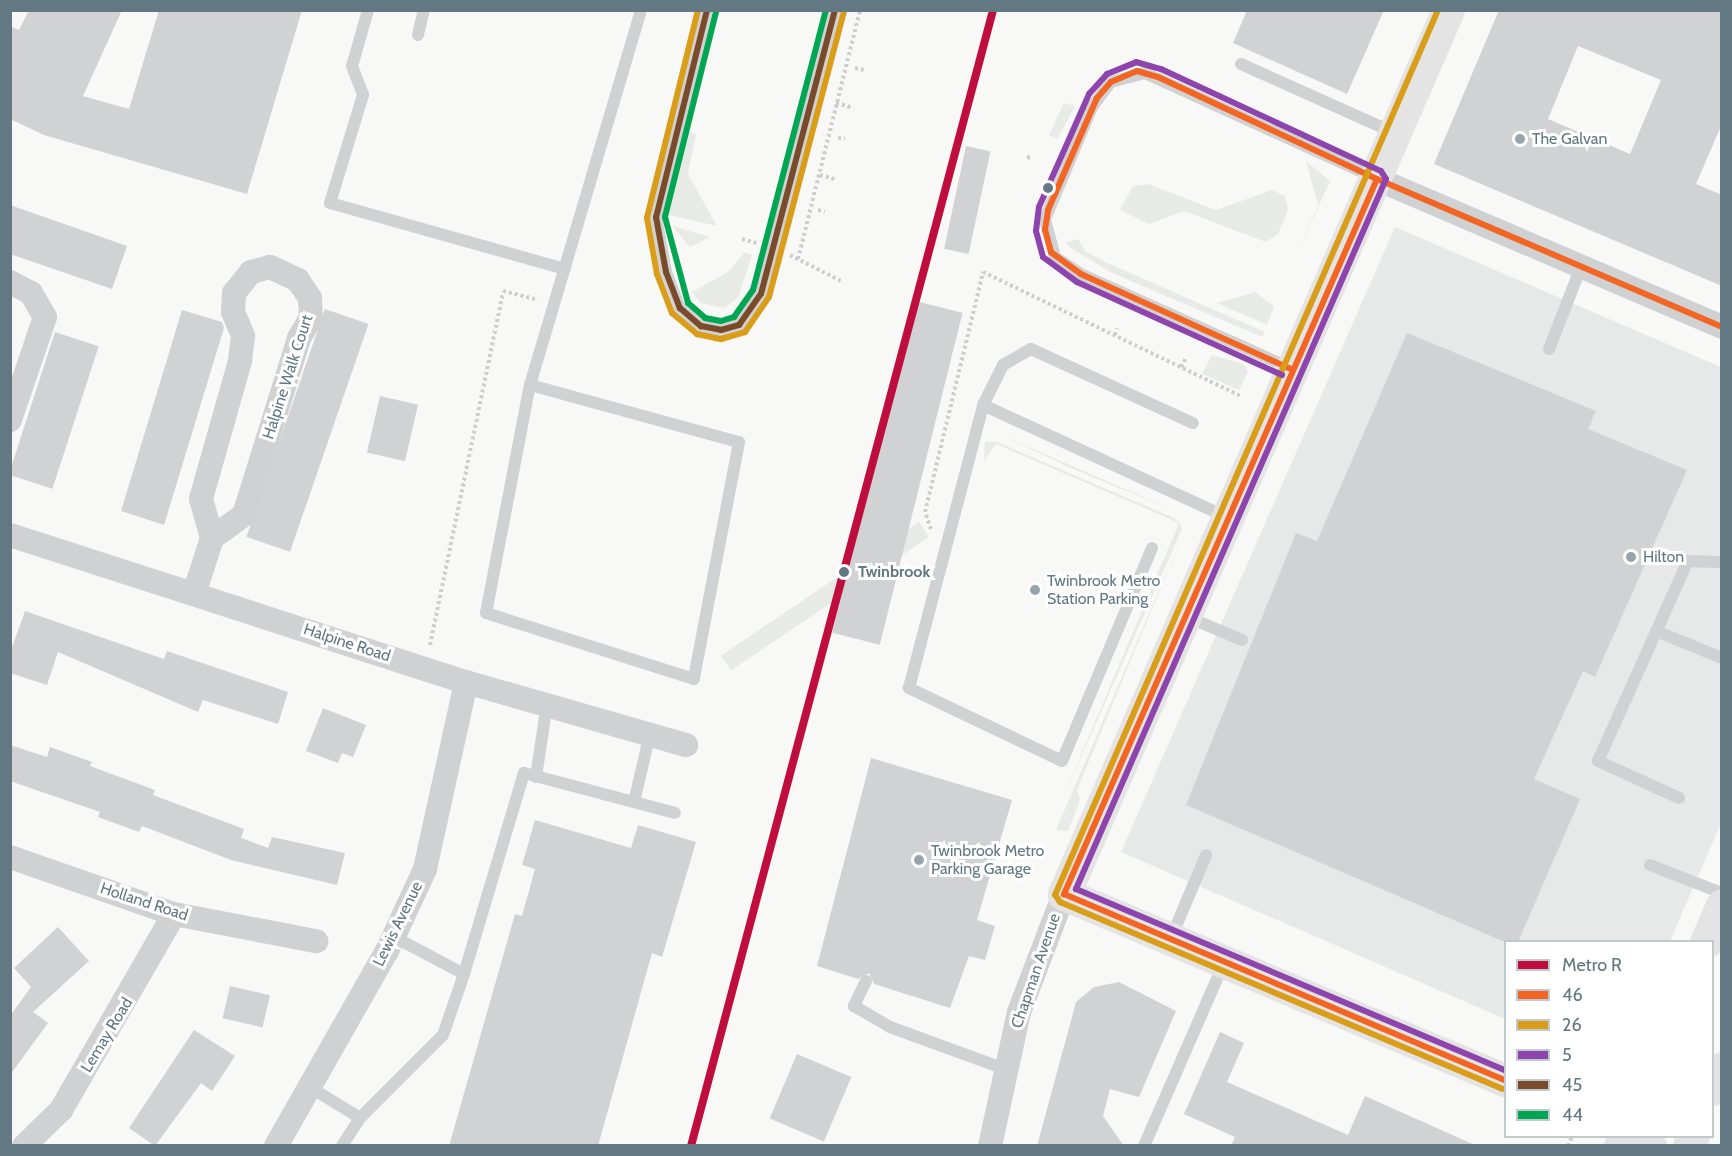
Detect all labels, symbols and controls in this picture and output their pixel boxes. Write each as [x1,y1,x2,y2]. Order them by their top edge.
place label: The Galvan [1532,129,1607,149]
marker: The Galvan [1513,132,1527,146]
unlabelled marker [1042,182,1054,194]
street label: Halpine Walk Court [259,312,317,442]
place label: Hilton [1643,547,1684,567]
marker: Hilton [1624,550,1638,564]
place label: Twinbrook [858,562,930,582]
marker: Twinbrook [835,563,853,581]
place label: Twinbrook Metro Station Parking [1047,571,1160,609]
marker: Twinbrook Metro Station Parking [1028,583,1042,597]
street label: Halpine Road [301,620,393,666]
place label: Twinbrook Metro Parking Garage [931,841,1044,879]
marker: Twinbrook Metro Parking Garage [912,853,926,867]
street label: Lewis Avenue [369,878,427,970]
street label: Holland Road [98,879,190,925]
street label: Chapman Avenue [1007,911,1065,1031]
legend [1504,940,1714,1138]
text: Metro R [1562,954,1622,976]
text: 46 [1562,984,1583,1006]
street label: Lemay Road [77,994,137,1076]
text: 26 [1562,1014,1582,1036]
text: 5 [1562,1044,1572,1066]
text: 45 [1562,1074,1582,1096]
text: 44 [1562,1104,1583,1126]

